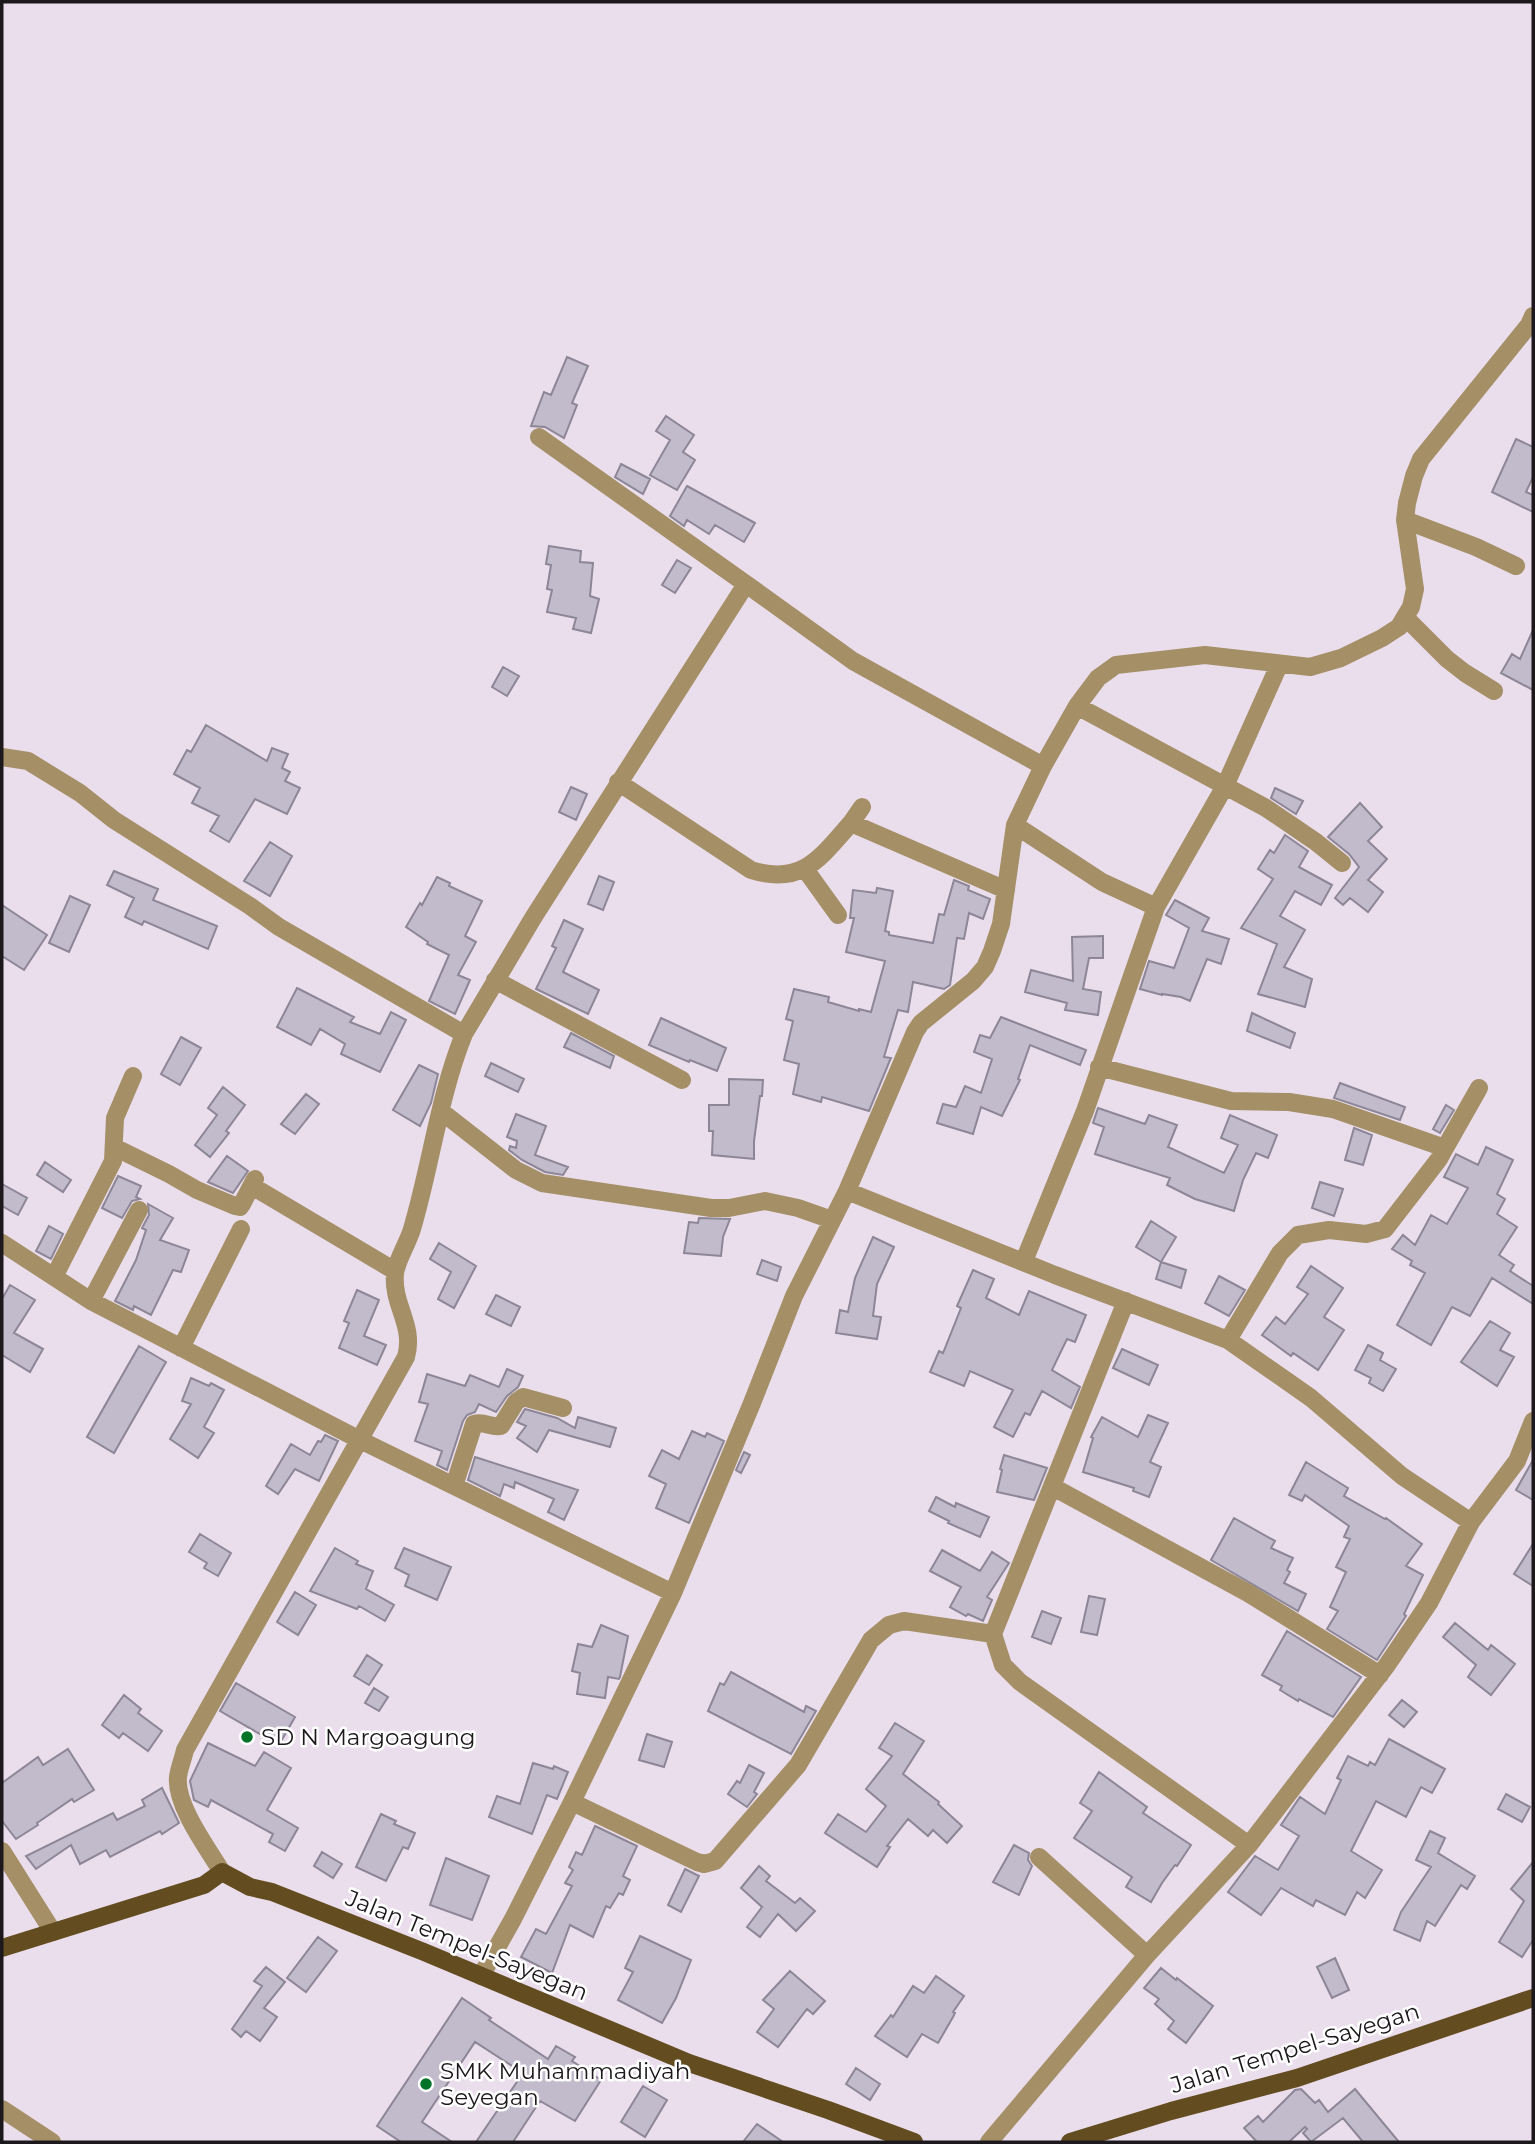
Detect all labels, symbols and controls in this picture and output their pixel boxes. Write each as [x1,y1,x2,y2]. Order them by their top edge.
place label: SD N Margoagung [261,1723,476,1751]
marker: SD N Margoagung [239,1729,255,1745]
street label: Jalan Tempel-Sayegan [341,1883,592,2006]
street label: Jalan Tempel-Sayegan [1166,1997,1423,2100]
place label: SMK Muhammadiyah Seyegan [440,2057,690,2111]
marker: SMK Muhammadiyah Seyegan [418,2076,434,2092]

